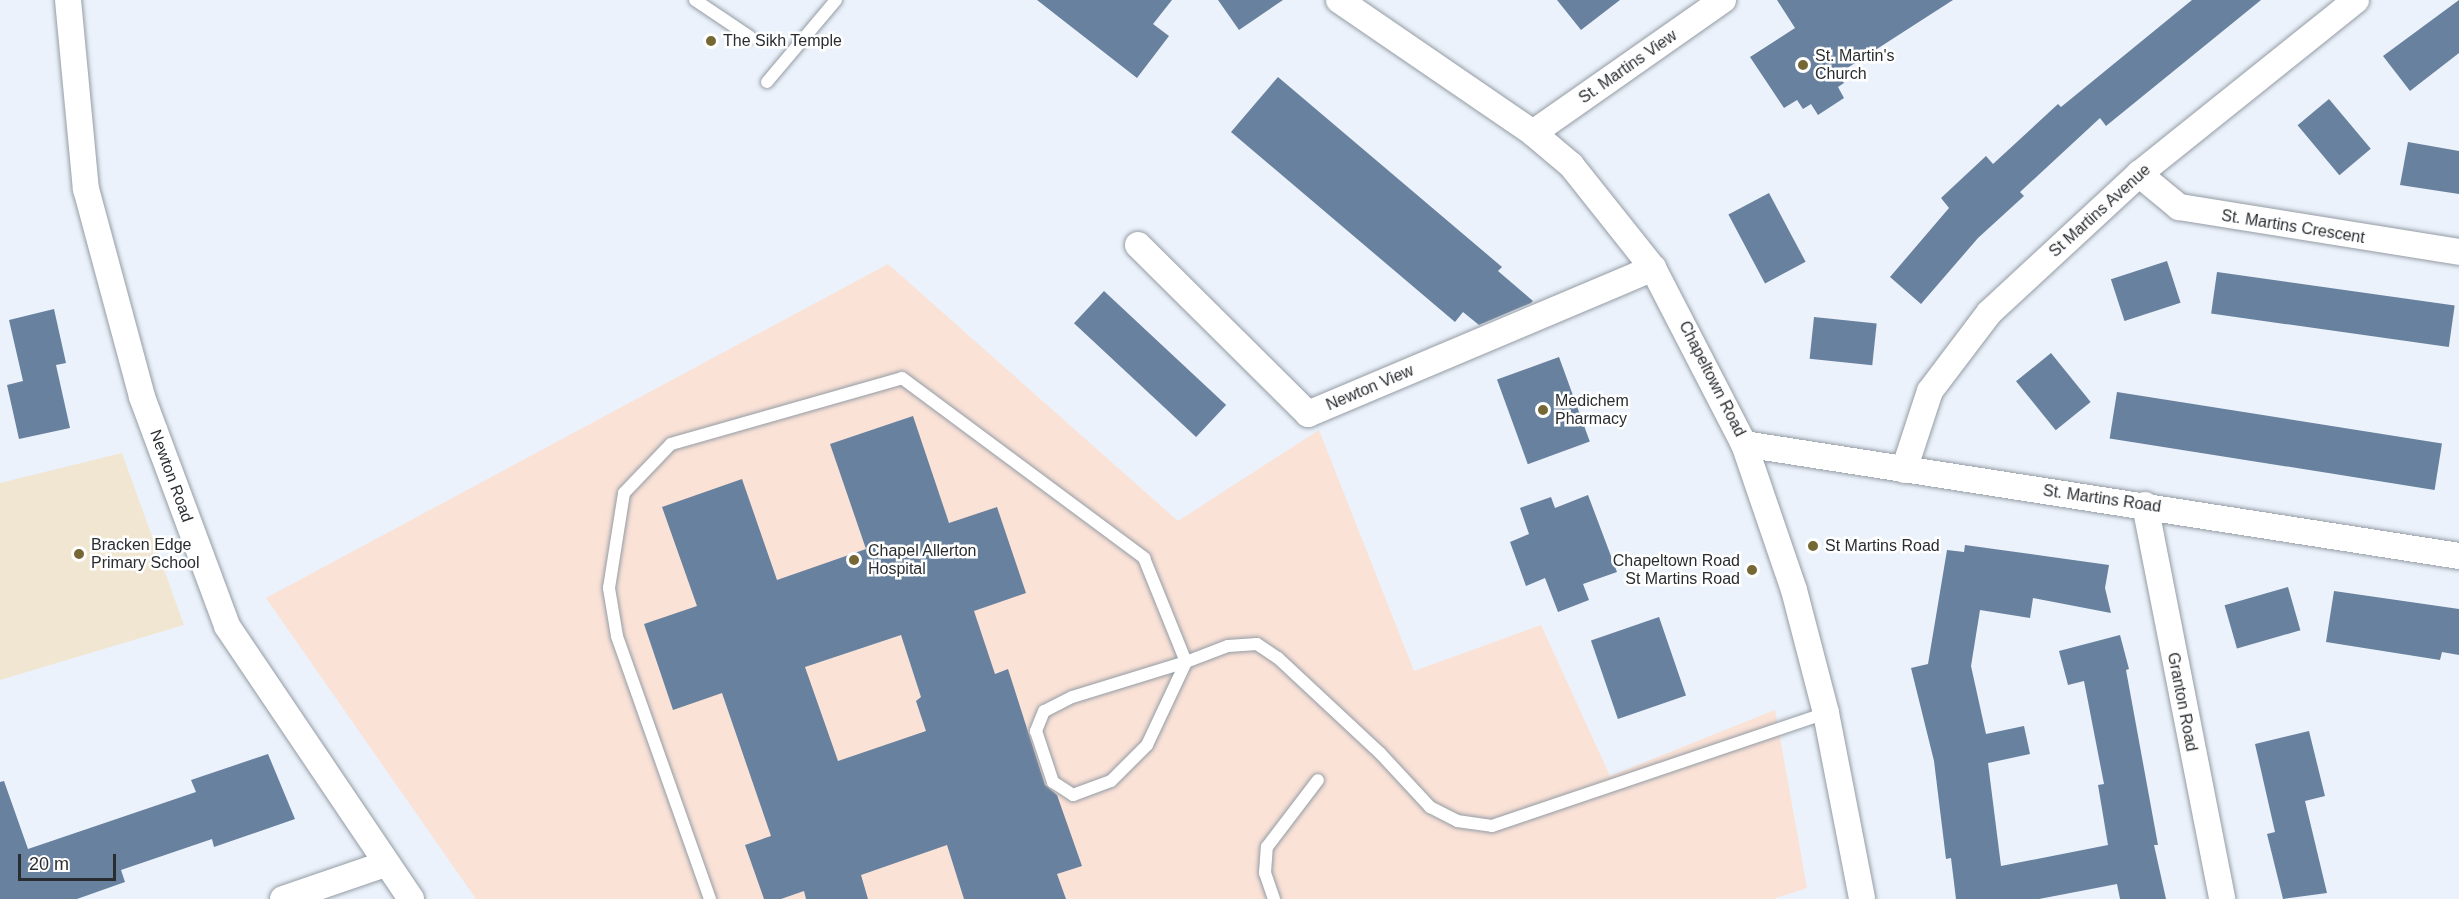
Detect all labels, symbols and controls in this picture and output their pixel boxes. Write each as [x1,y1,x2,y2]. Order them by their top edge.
street label: St. Martins View [1575,26,1681,108]
place label: The Sikh Temple [723,31,842,51]
marker: The Sikh Temple [704,34,718,48]
place label: St. Martin's Church [1815,46,1895,84]
marker: St. Martin's Church [1796,58,1810,72]
street label: St Martins Avenue [2045,160,2155,262]
street label: St. Martins Crescent [2220,206,2366,248]
street label: Chapeltown Road [1675,318,1749,440]
street label: Newton View [1323,361,1417,415]
place label: Medichem Pharmacy [1555,391,1629,429]
marker: Medichem Pharmacy [1536,403,1550,417]
street label: Newton Road [145,427,197,525]
street label: St. Martins Road [2042,481,2162,517]
place label: Bracken Edge Primary School [91,535,199,573]
place label: St Martins Road [1825,536,1940,556]
marker: St Martins Road [1806,539,1820,553]
place label: Chapel Allerton Hospital [868,541,977,579]
marker: Bracken Edge Primary School [72,547,86,561]
marker: Chapel Allerton Hospital [845,551,863,569]
place label: Chapeltown Road St Martins Road [1613,551,1740,589]
marker: Chapeltown Road St Martins Road [1745,563,1759,577]
street label: Granton Road [2163,651,2201,753]
scale bar [21,842,118,880]
text: 20 m [29,854,69,874]

